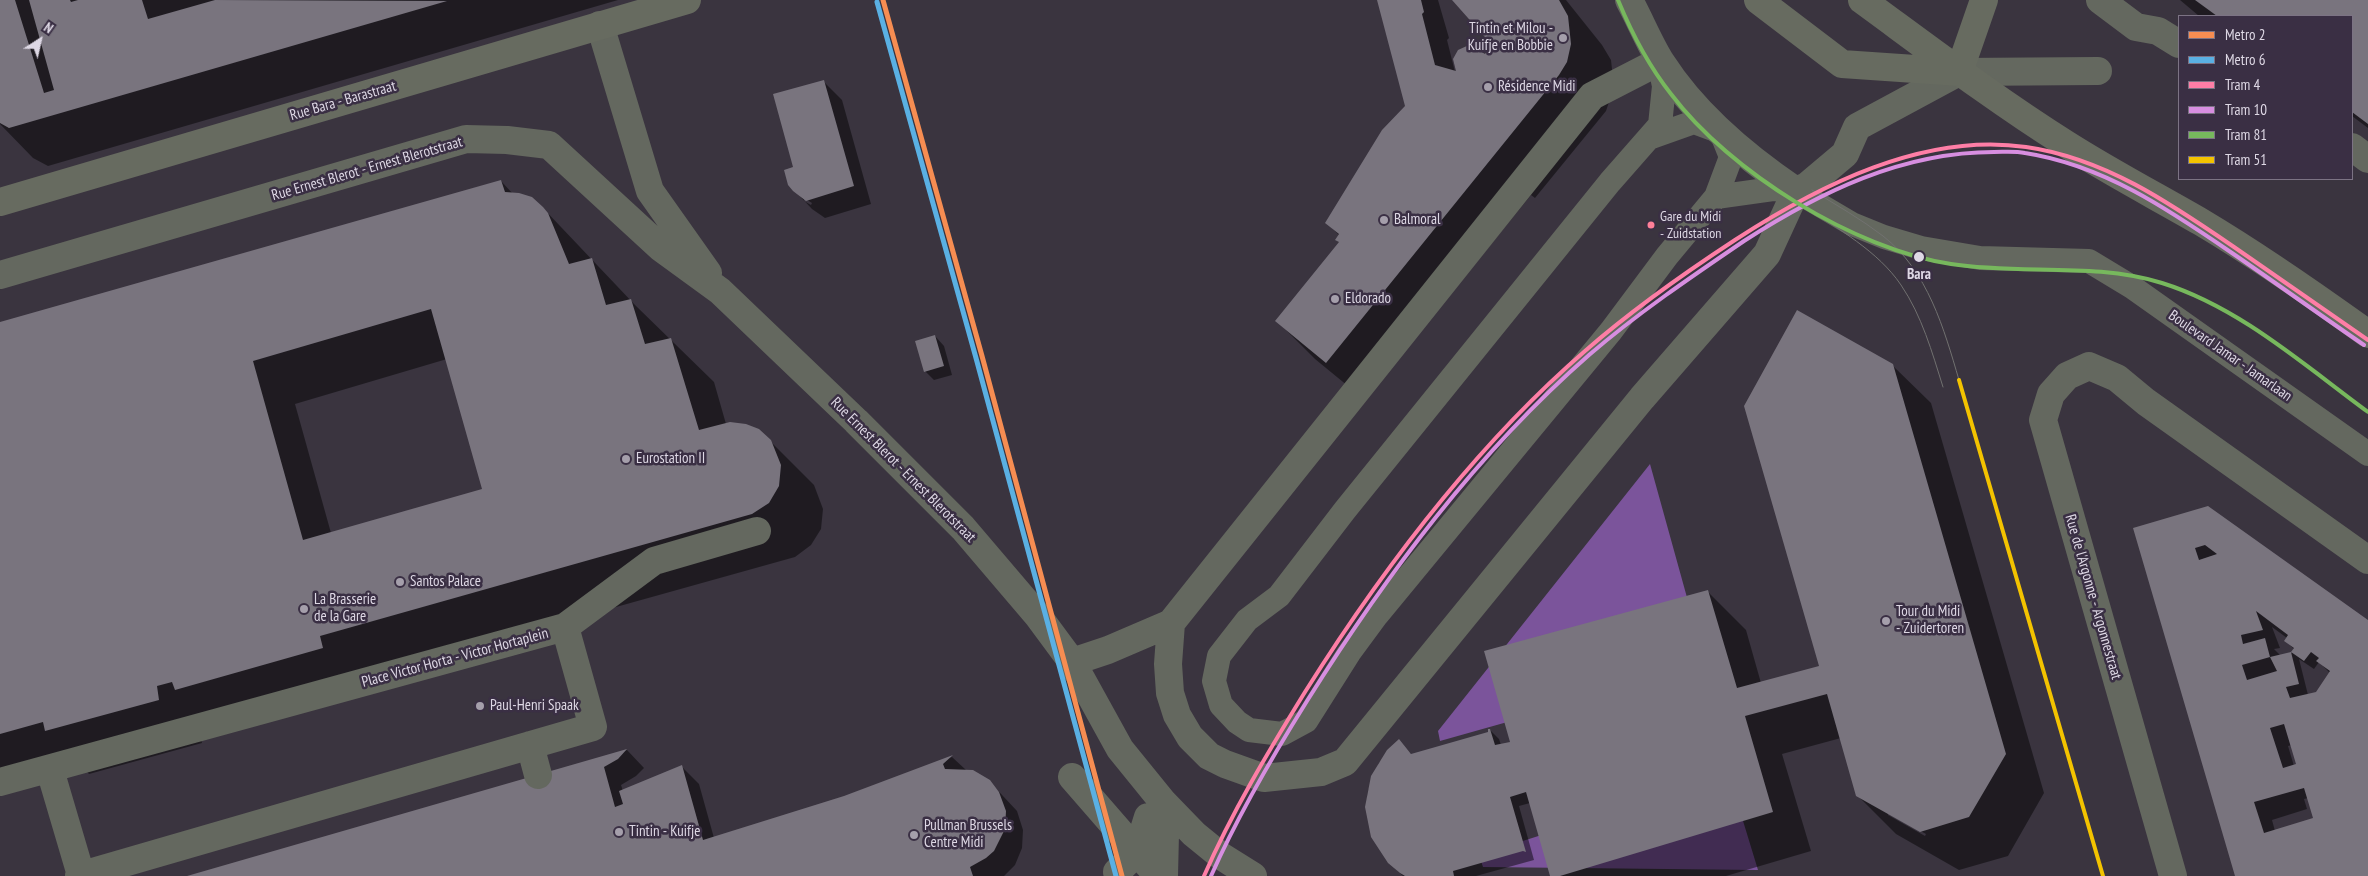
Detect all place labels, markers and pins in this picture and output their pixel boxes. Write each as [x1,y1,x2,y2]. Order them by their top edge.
place label: Tintin et Milou - Kuifje en Bobbie [1468,20,1553,55]
marker: Tintin et Milou - Kuifje en Bobbie [1557,32,1569,44]
place label: Résidence Midi [1498,78,1575,96]
marker: Résidence Midi [1482,81,1494,93]
place label: Gare du Midi - Zuidstation [1660,209,1721,242]
place label: Balmoral [1394,211,1440,229]
marker: Balmoral [1378,214,1390,226]
marker: Gare du Midi - Zuidstation [1646,220,1656,230]
marker: Bara [1912,250,1926,264]
place label: Bara [1907,266,1931,284]
place label: Eldorado [1345,290,1391,308]
marker: Eldorado [1329,293,1341,305]
place label: Eurostation II [636,450,705,468]
marker: Eurostation II [620,453,632,465]
place label: Santos Palace [410,573,481,591]
marker: Santos Palace [394,576,406,588]
place label: La Brasserie de la Gare [314,591,376,626]
marker: La Brasserie de la Gare [298,603,310,615]
place label: Tour du Midi - Zuidertoren [1896,603,1964,638]
marker: Tour du Midi - Zuidertoren [1880,615,1892,627]
place label: Paul-Henri Spaak [490,697,579,715]
marker: Paul-Henri Spaak [474,700,486,712]
place label: Pullman Brussels Centre Midi [924,817,1012,852]
place label: Tintin - Kuifje [629,823,700,841]
marker: Tintin - Kuifje [613,826,625,838]
marker: Pullman Brussels Centre Midi [908,829,920,841]

